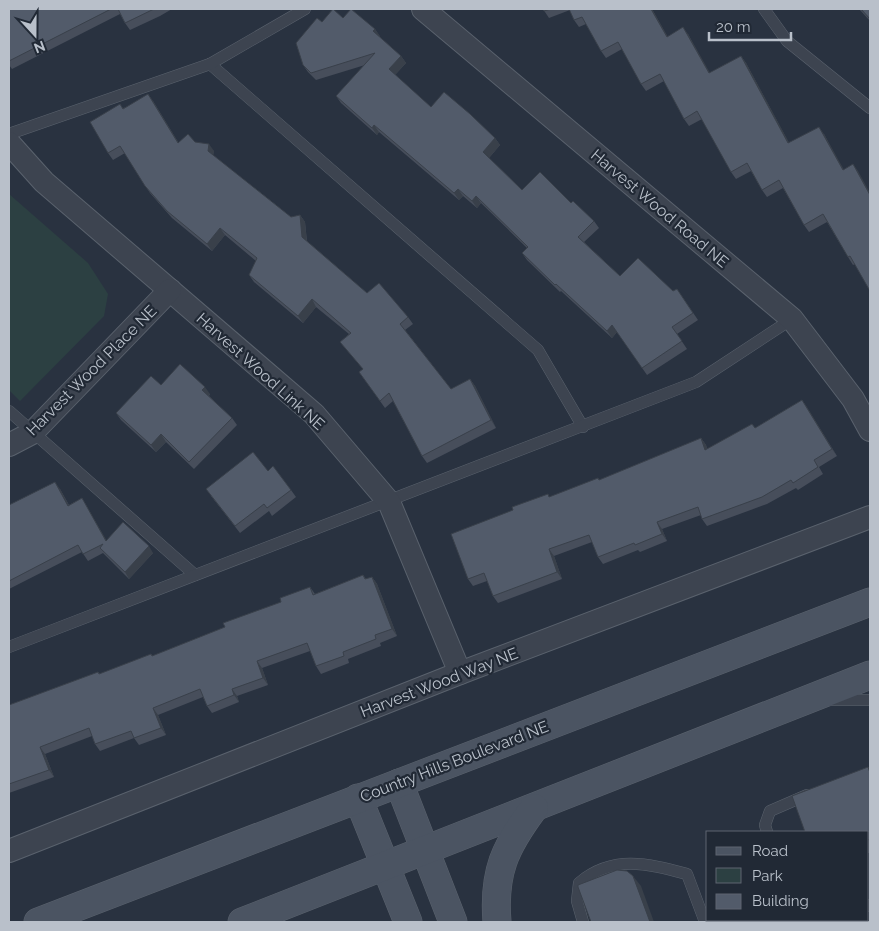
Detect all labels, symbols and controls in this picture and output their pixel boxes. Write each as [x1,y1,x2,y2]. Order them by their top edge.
north arrow [10,10,60,60]
scale bar [709,10,792,42]
text: 20 m [716,18,751,36]
text: N [32,38,48,57]
street label: Harvest Wood Road NE [587,145,732,272]
street label: Harvest Wood Place NE [22,301,161,439]
street label: Harvest Wood Link NE [193,309,329,434]
street label: Harvest Wood Way NE [358,644,521,721]
street label: Country Hills Boulevard NE [357,717,551,806]
legend [706,831,869,921]
text: Road [752,842,788,860]
text: Park [752,867,783,885]
text: Building [752,892,809,910]

